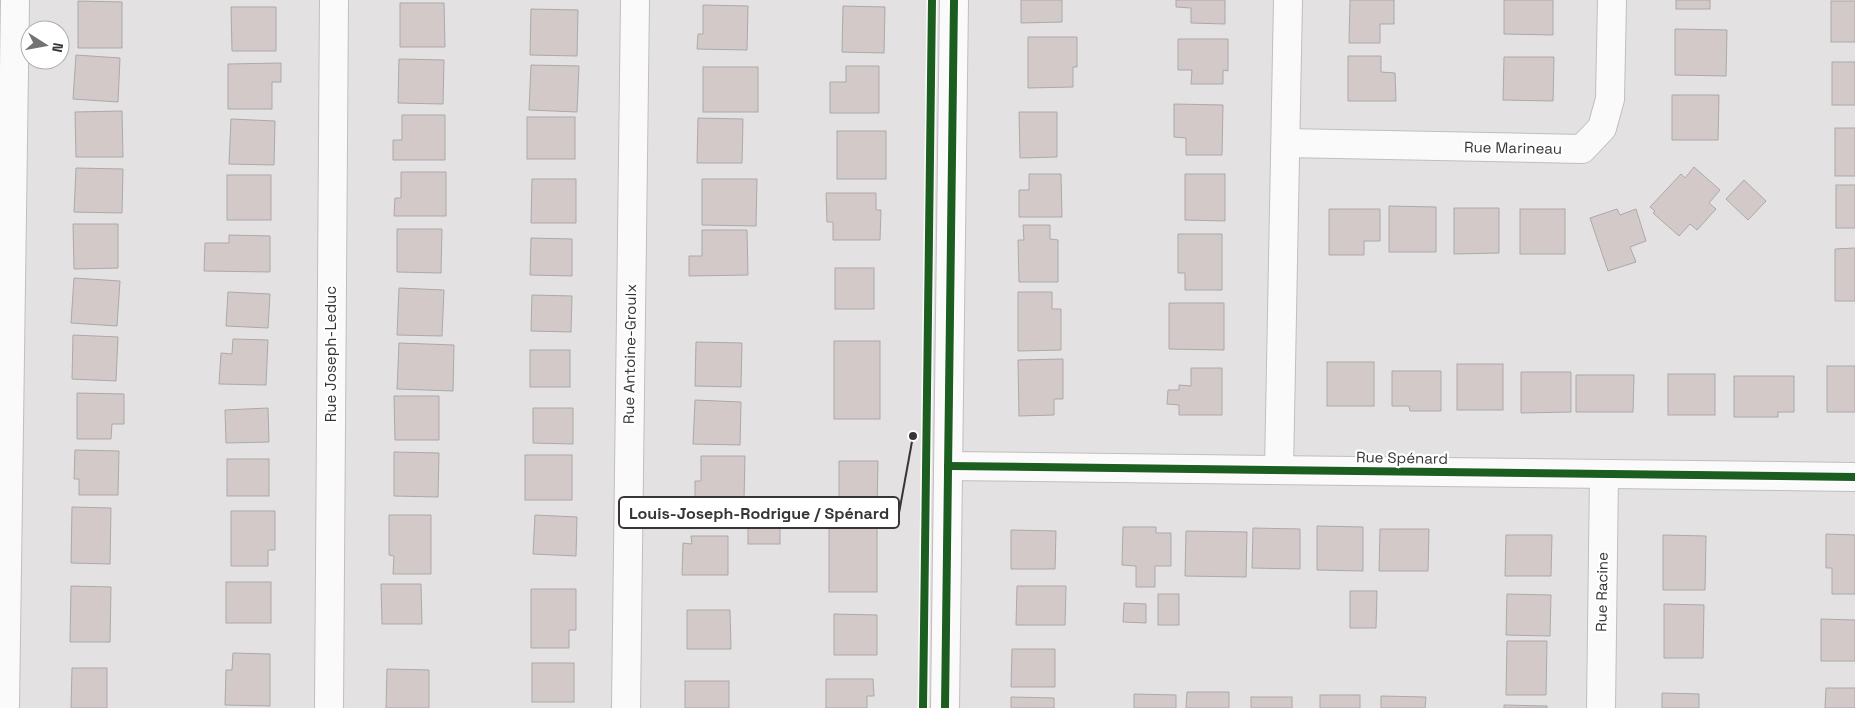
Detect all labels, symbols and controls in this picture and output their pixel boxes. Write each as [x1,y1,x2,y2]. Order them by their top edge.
north arrow [20,20,70,70]
text: N [48,41,67,54]
street label: Rue Marineau [1464,137,1562,158]
street label: Rue Antoine-Groulx [619,284,640,424]
street label: Rue Joseph-Leduc [321,286,340,422]
street label: Rue Spénard [1356,447,1448,468]
callout: Louis-Joseph-Rodrigue / Spénard [619,497,899,528]
text: Louis-Joseph-Rodrigue / Spénard [629,503,889,524]
street label: Rue Racine [1591,552,1612,632]

